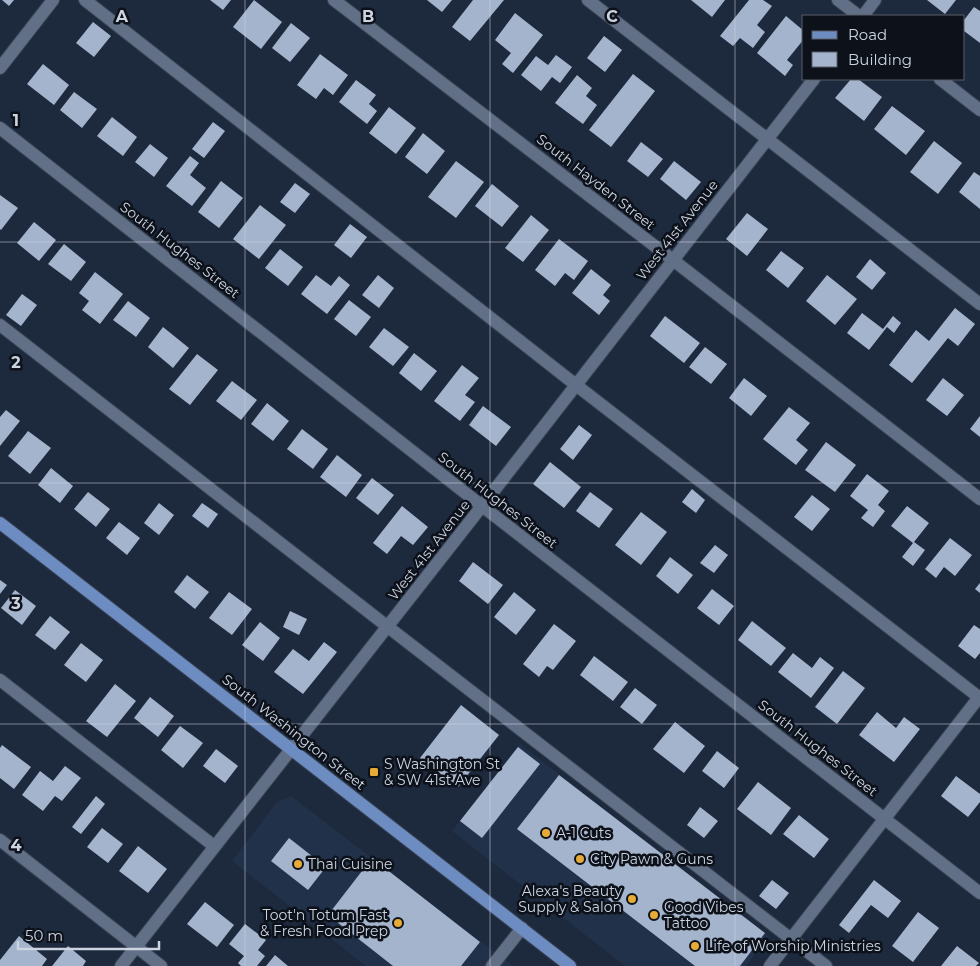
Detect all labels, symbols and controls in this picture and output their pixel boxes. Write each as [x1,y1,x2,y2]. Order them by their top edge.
text: A [115,7,129,26]
text: B [362,7,374,26]
text: C [606,7,618,26]
legend [802,15,965,80]
text: Road [848,25,887,44]
text: Building [848,50,912,69]
text: 1 [13,111,19,130]
street label: South Hayden Street [533,130,659,234]
street label: West 41st Avenue [632,176,722,284]
street label: South Hughes Street [117,198,244,302]
text: 2 [11,353,21,372]
street label: South Hughes Street [435,448,562,552]
street label: West 41st Avenue [384,496,474,604]
text: 3 [10,594,21,613]
street label: South Washington Street [219,670,370,794]
street label: South Hughes Street [755,696,882,800]
place label: S Washington St & SW 41st Ave [384,755,500,789]
marker: S Washington St & SW 41st Ave [368,766,380,778]
place label: A-1 Cuts [556,824,611,842]
marker: A-1 Cuts [540,827,552,839]
text: 4 [10,836,22,855]
place label: City Pawn & Guns [590,850,713,868]
marker: City Pawn & Guns [574,853,586,865]
place label: Thai Cuisine [308,855,393,873]
marker: Thai Cuisine [292,858,304,870]
place label: Alexa's Beauty Supply & Salon [518,882,622,916]
marker: Alexa's Beauty Supply & Salon [626,893,638,905]
place label: Good Vibes Tattoo [664,898,744,932]
place label: Toot'n Totum Fast & Fresh Food Prep [260,906,388,940]
marker: Good Vibes Tattoo [648,909,660,921]
marker: Toot'n Totum Fast & Fresh Food Prep [392,917,404,929]
scale bar [18,918,159,950]
text: 50 m [25,926,63,945]
place label: Life of Worship Ministries [705,937,881,955]
marker: Life of Worship Ministries [689,940,701,952]

